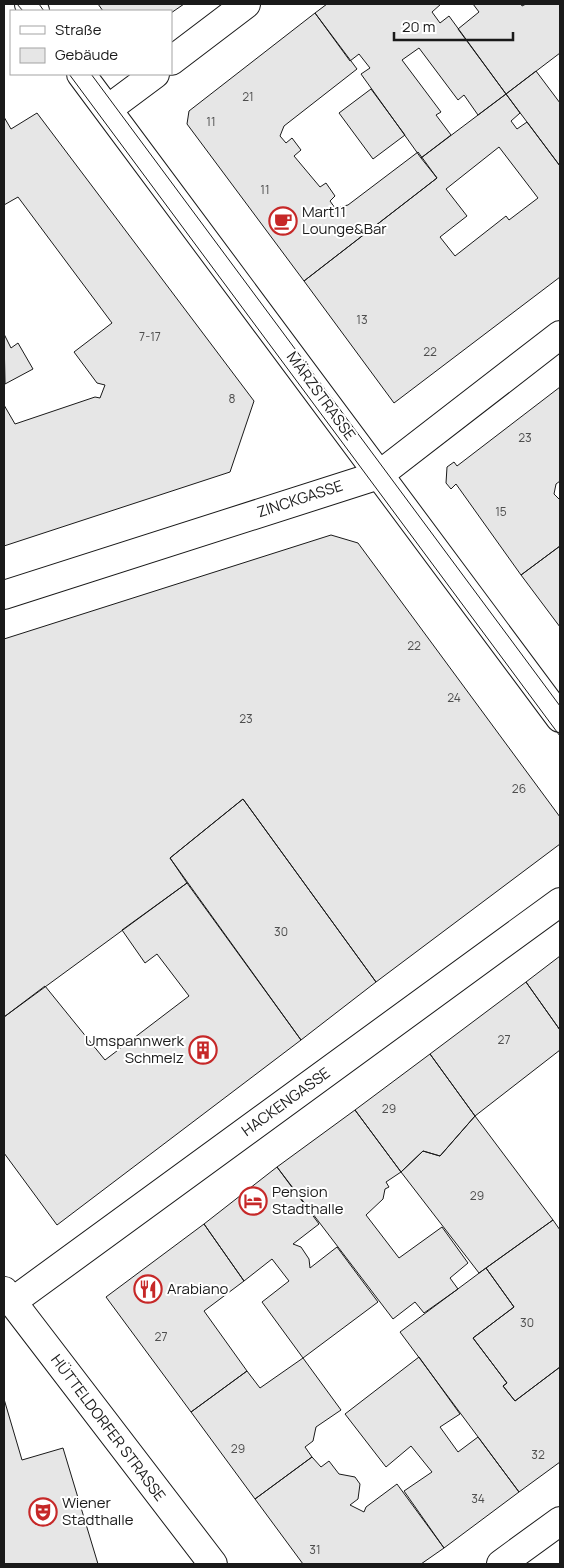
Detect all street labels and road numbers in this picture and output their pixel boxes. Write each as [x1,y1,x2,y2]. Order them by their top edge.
street label: MÄRZSTRASSE [282,347,361,444]
street label: ZINCKGASSE [254,475,345,522]
street label: HACKENGASSE [237,1062,334,1141]
street label: HÜTTELDORFER STRASSE [46,1350,171,1505]

